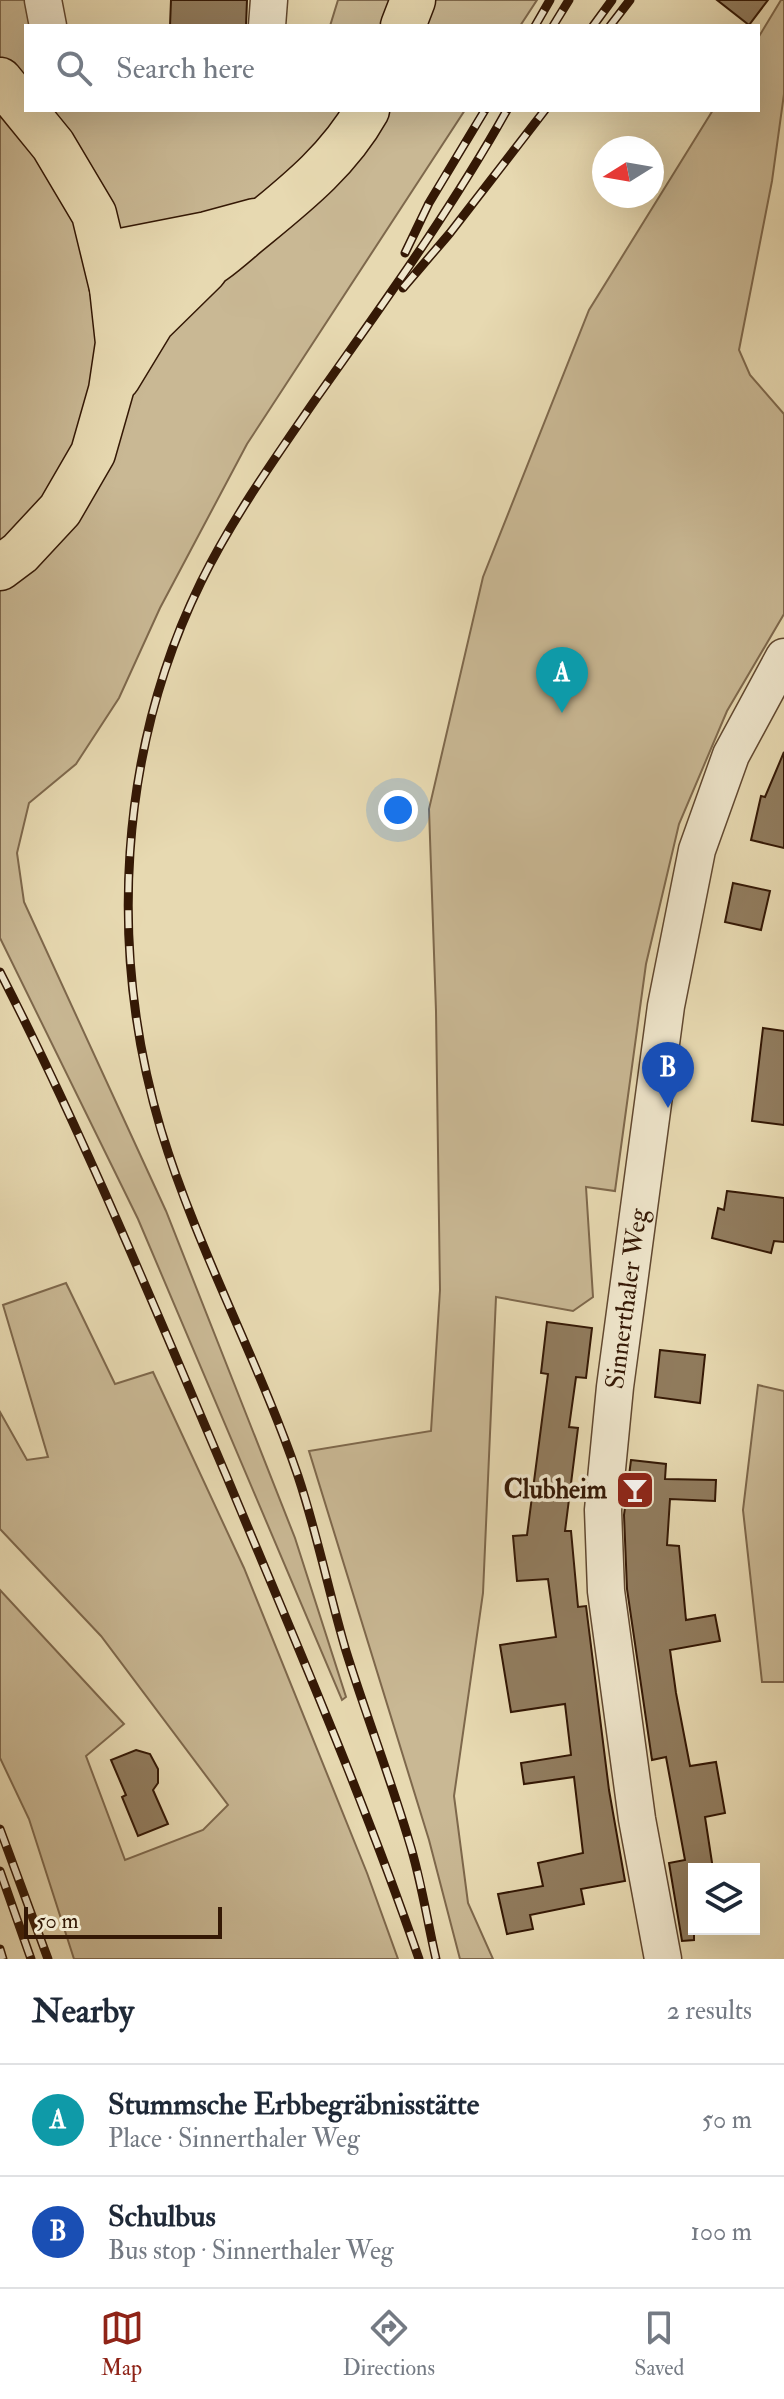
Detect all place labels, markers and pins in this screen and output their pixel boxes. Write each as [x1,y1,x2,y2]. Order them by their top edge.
pin: A [536,647,588,713]
pin: B [642,1042,694,1108]
bar icon: Clubheim [614,1469,656,1511]
place label: Clubheim [504,1474,608,1506]

